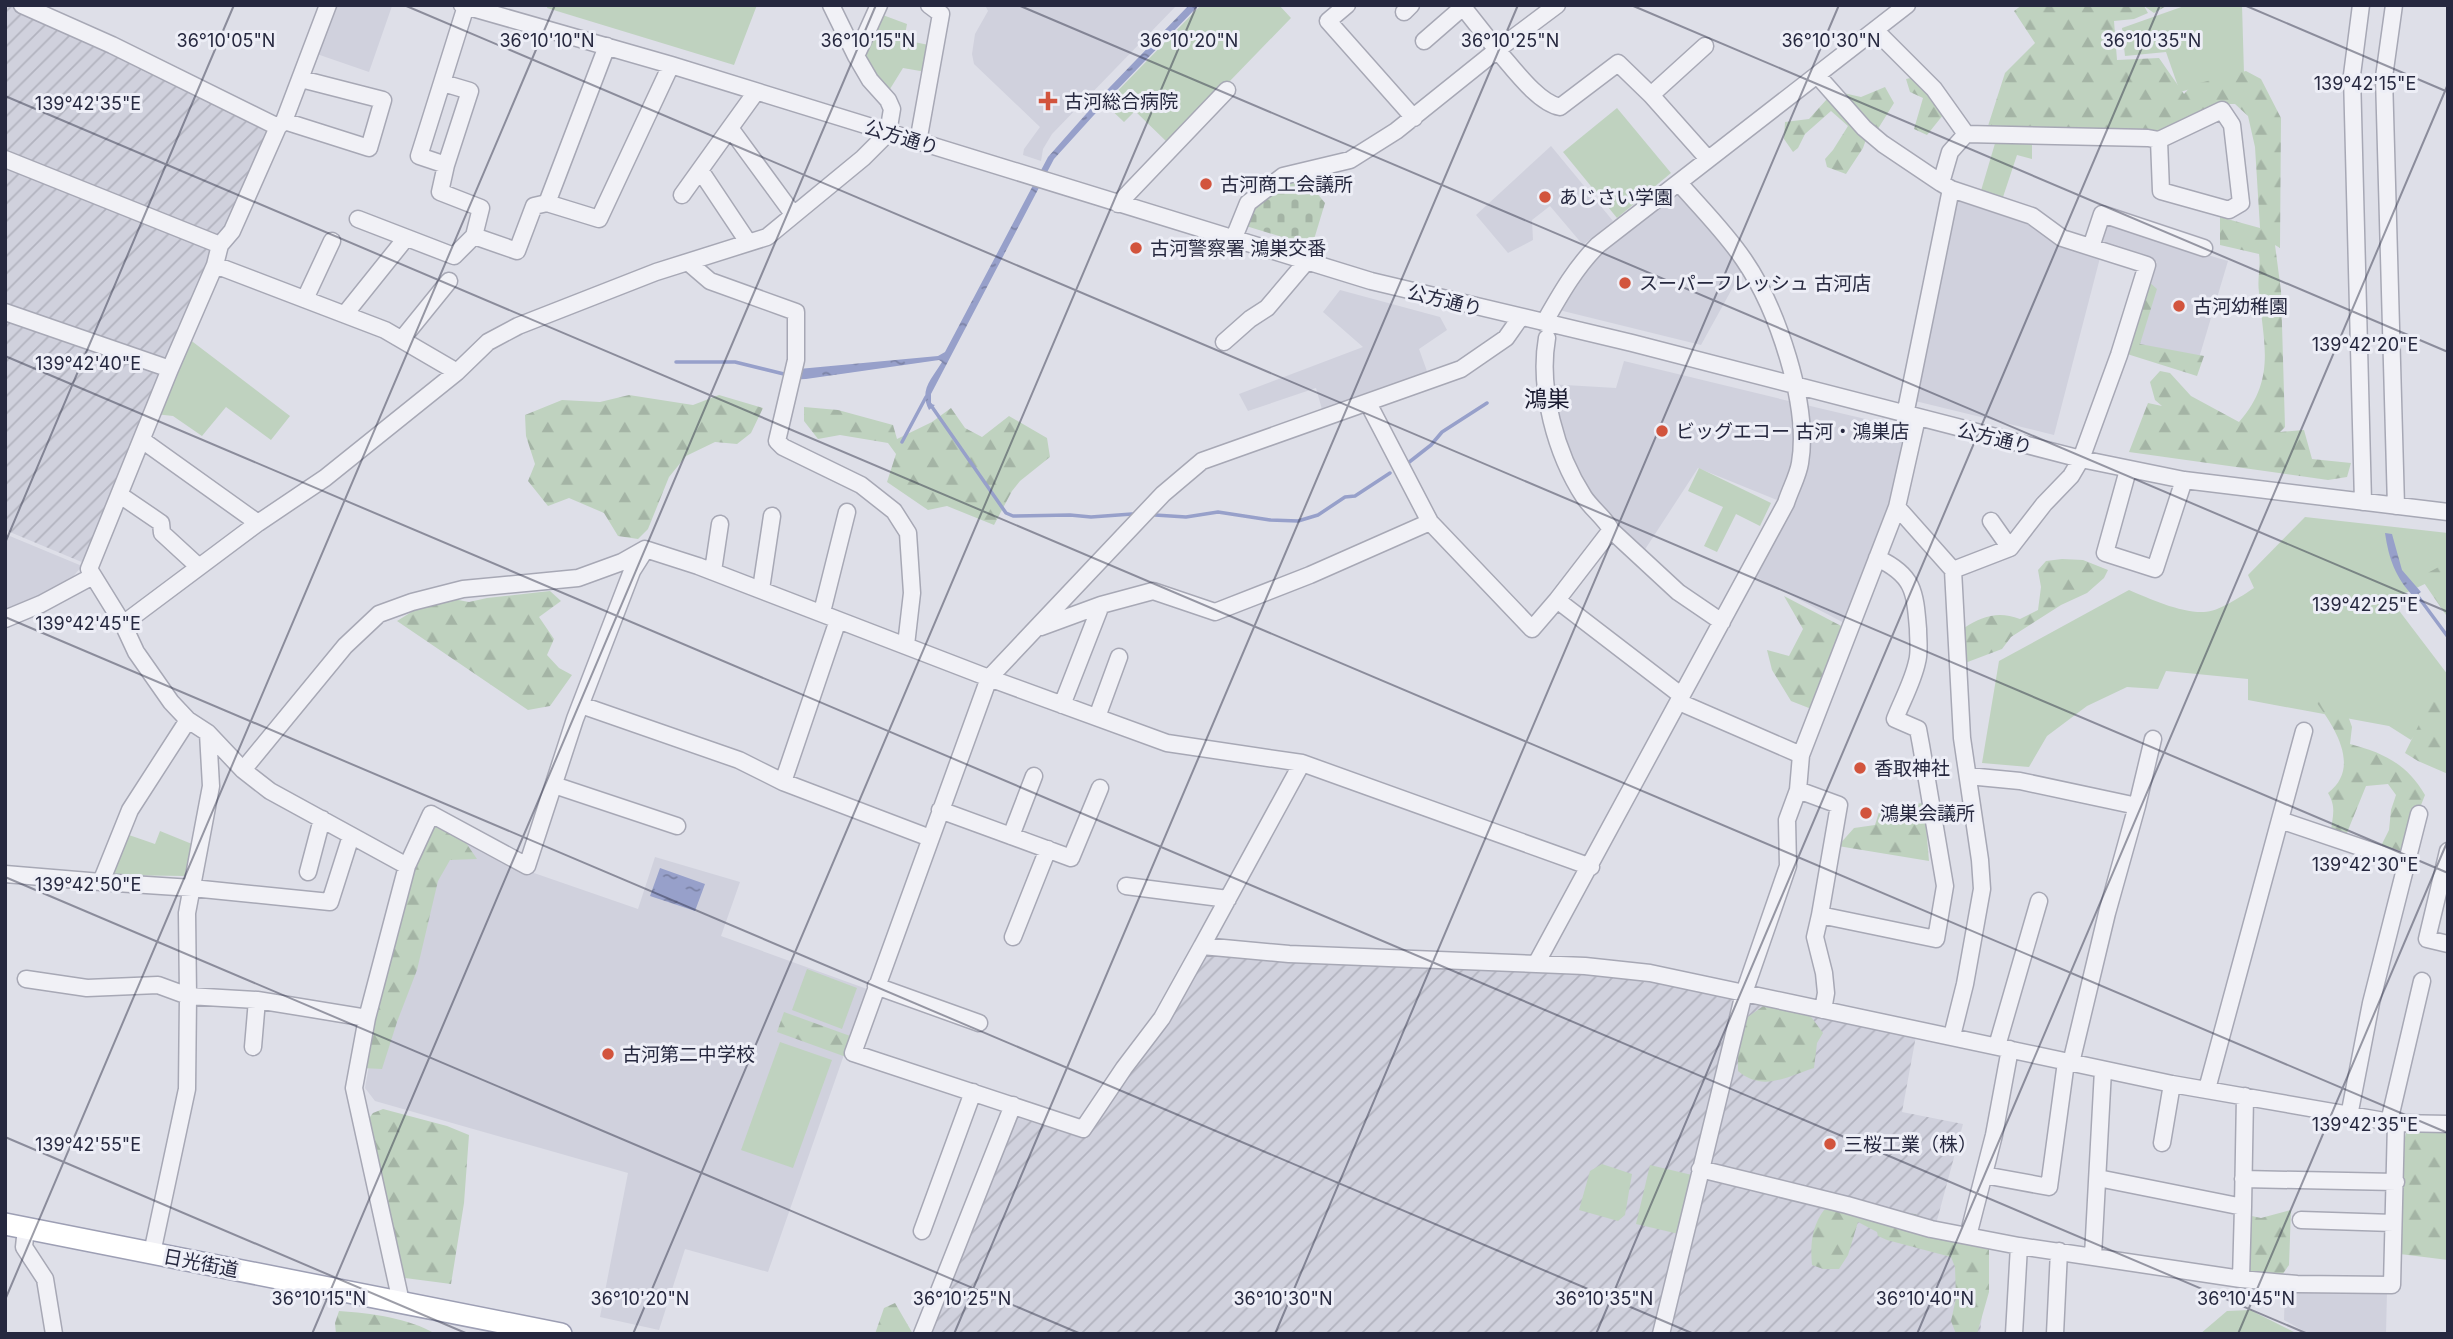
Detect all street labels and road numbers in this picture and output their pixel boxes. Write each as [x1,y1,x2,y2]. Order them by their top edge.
street label: 公方通り [862,115,942,160]
street label: 公方通り [1405,280,1485,321]
street label: 公方通り [1955,418,2035,459]
street label: 日光街道 [161,1245,240,1282]

